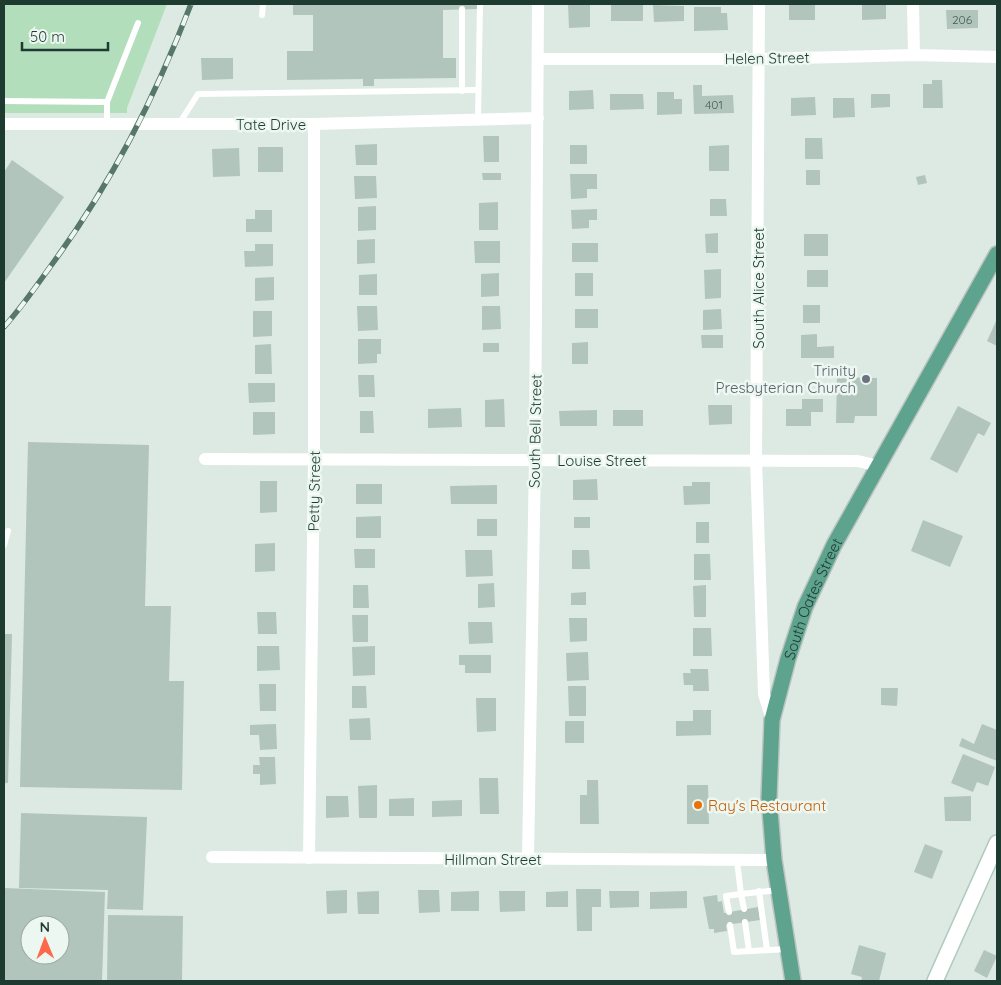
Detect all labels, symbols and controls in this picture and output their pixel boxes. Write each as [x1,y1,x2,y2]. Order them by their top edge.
house number: 206 [952,12,973,27]
scale bar [22,20,109,52]
text: 50 m [30,27,65,46]
street label: Helen Street [724,48,810,68]
house number: 401 [705,97,723,112]
street label: Tate Drive [236,115,306,134]
street label: South Alice Street [749,227,768,349]
place label: Trinity Presbyterian Church [716,361,856,397]
marker: Trinity Presbyterian Church [860,373,872,385]
street label: South Bell Street [525,374,545,488]
street label: Petty Street [304,450,324,532]
street label: Louise Street [557,451,647,470]
street label: South Oates Street [779,534,846,662]
place label: Ray's Restaurant [708,796,826,815]
marker: Ray's Restaurant [692,799,704,811]
street label: Hillman Street [444,850,542,869]
north arrow [20,915,70,965]
text: N [39,918,50,936]

